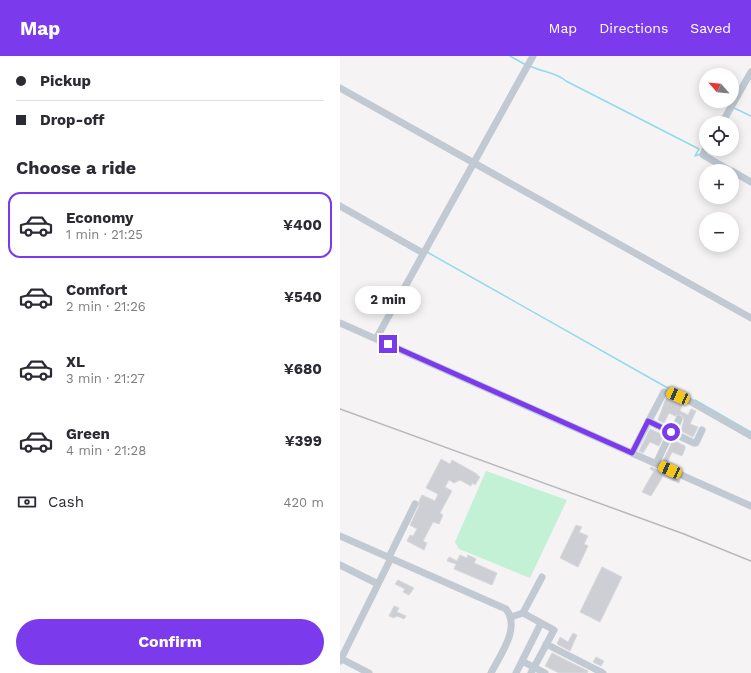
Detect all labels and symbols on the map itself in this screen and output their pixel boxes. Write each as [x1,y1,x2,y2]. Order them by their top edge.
north arrow [699,68,739,108]
callout: 2 min [355,286,421,314]
route end [379,335,397,353]
car [665,386,691,406]
route start [662,423,680,441]
car [657,460,683,480]

